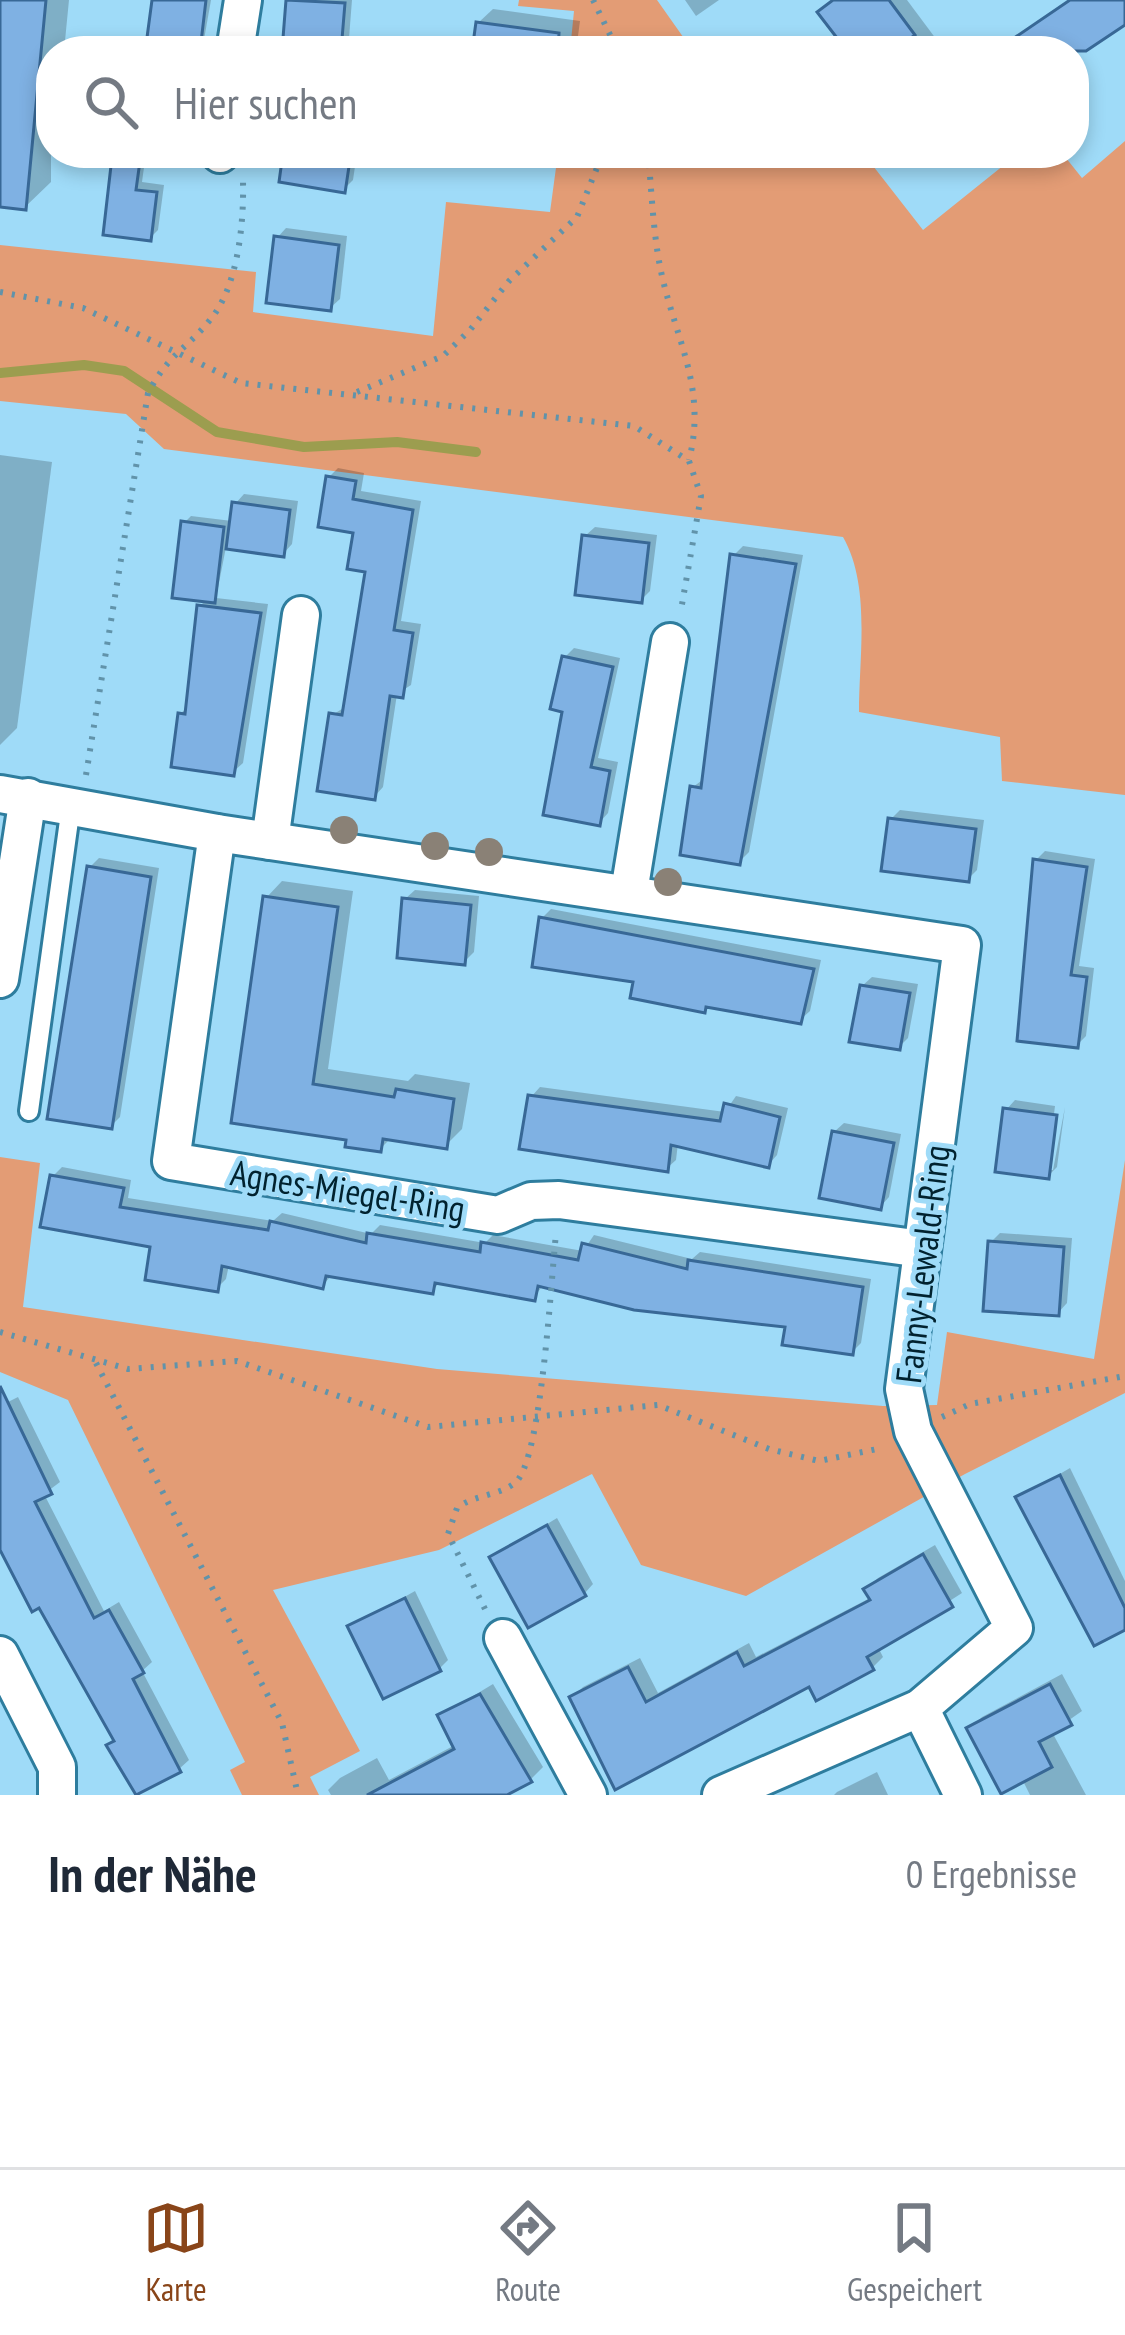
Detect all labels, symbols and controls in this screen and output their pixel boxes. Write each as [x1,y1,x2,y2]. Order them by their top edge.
search box [36,36,1089,168]
icon: search [78,69,144,135]
text: Hier suchen [174,73,357,131]
street label: Fanny-Lewald-Ring [884,1142,960,1386]
street label: Agnes-Miegel-Ring [227,1148,469,1232]
text: In der Nähe [48,1840,257,1906]
text: 0 Ergebnisse [906,1848,1077,1899]
tab: Karte [143,2195,209,2310]
tab: Route [495,2195,561,2310]
tab: Gespeichert [847,2195,982,2310]

